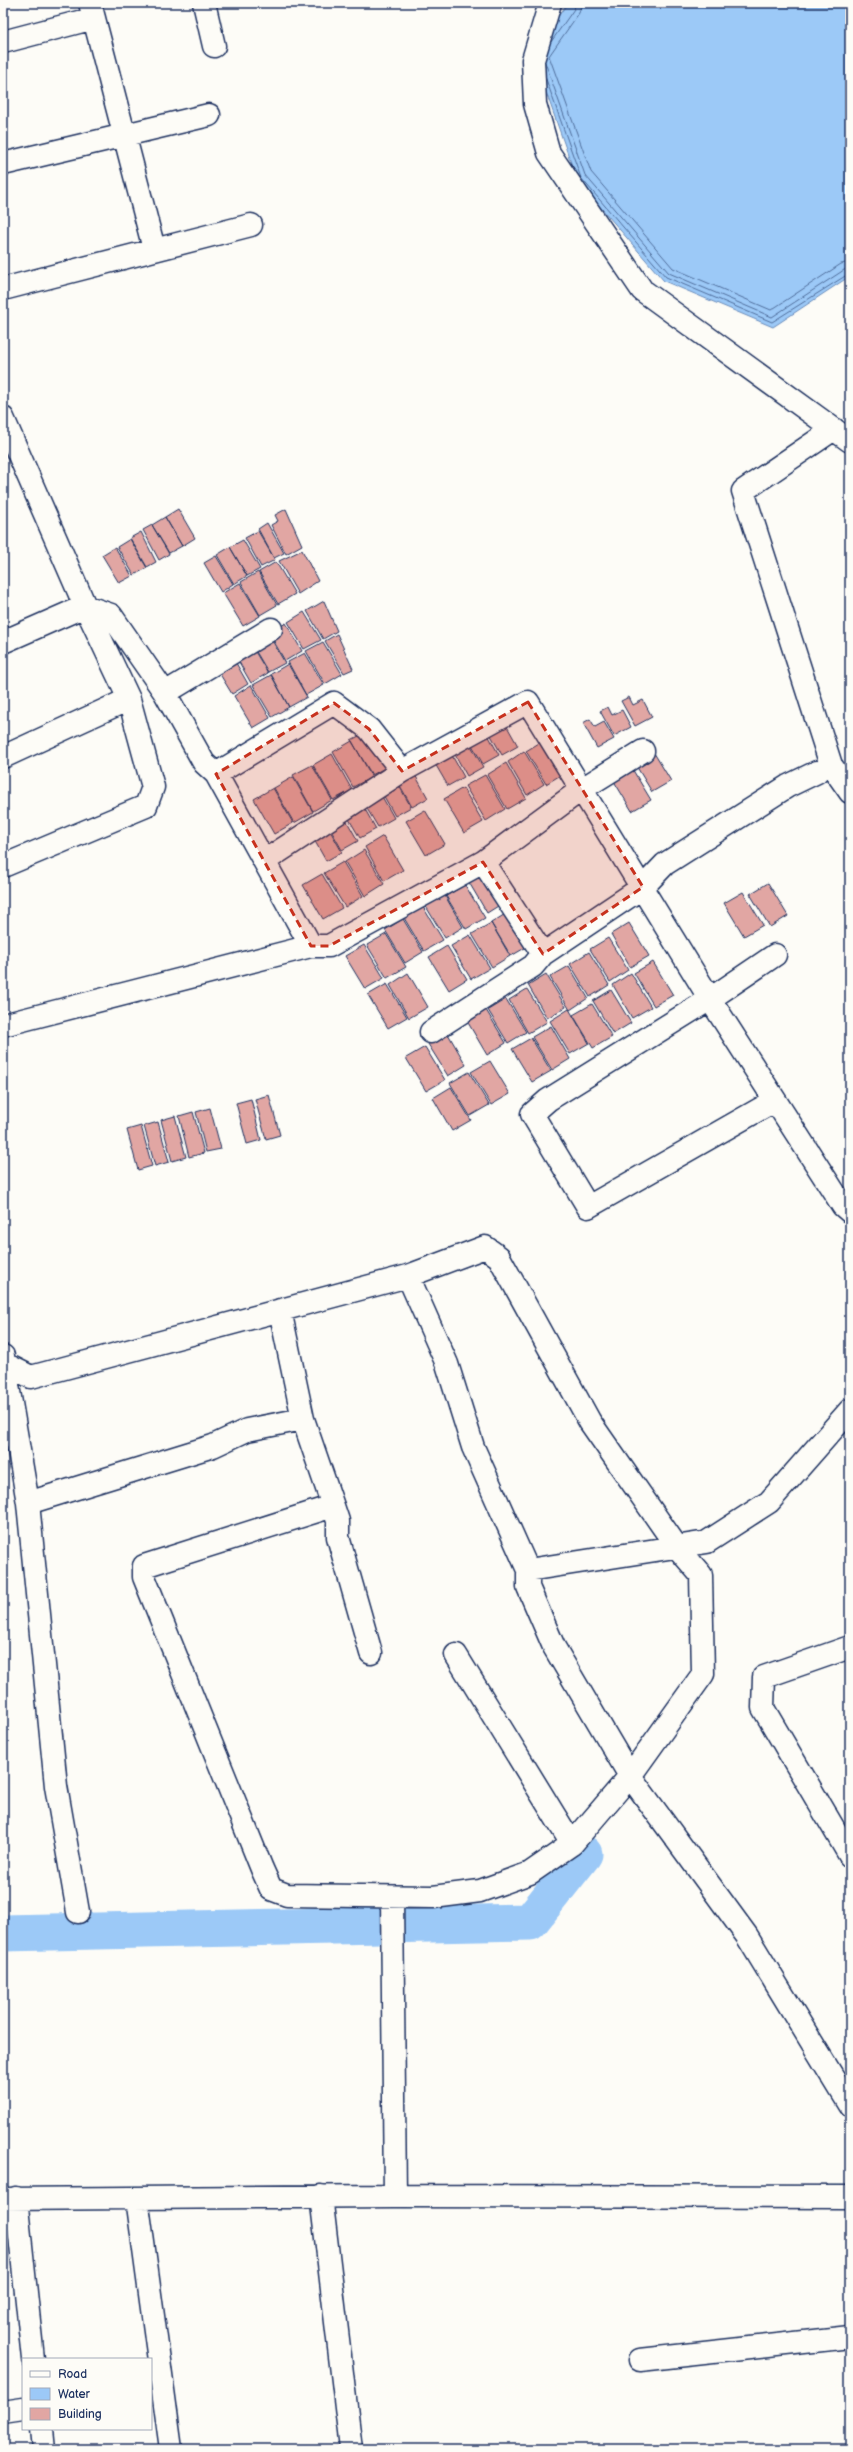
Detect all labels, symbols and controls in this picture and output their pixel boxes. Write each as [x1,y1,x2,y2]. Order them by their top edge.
legend [22,2358,152,2430]
text: Road [58,2367,87,2382]
text: Water [58,2387,90,2402]
text: Building [58,2407,102,2422]

